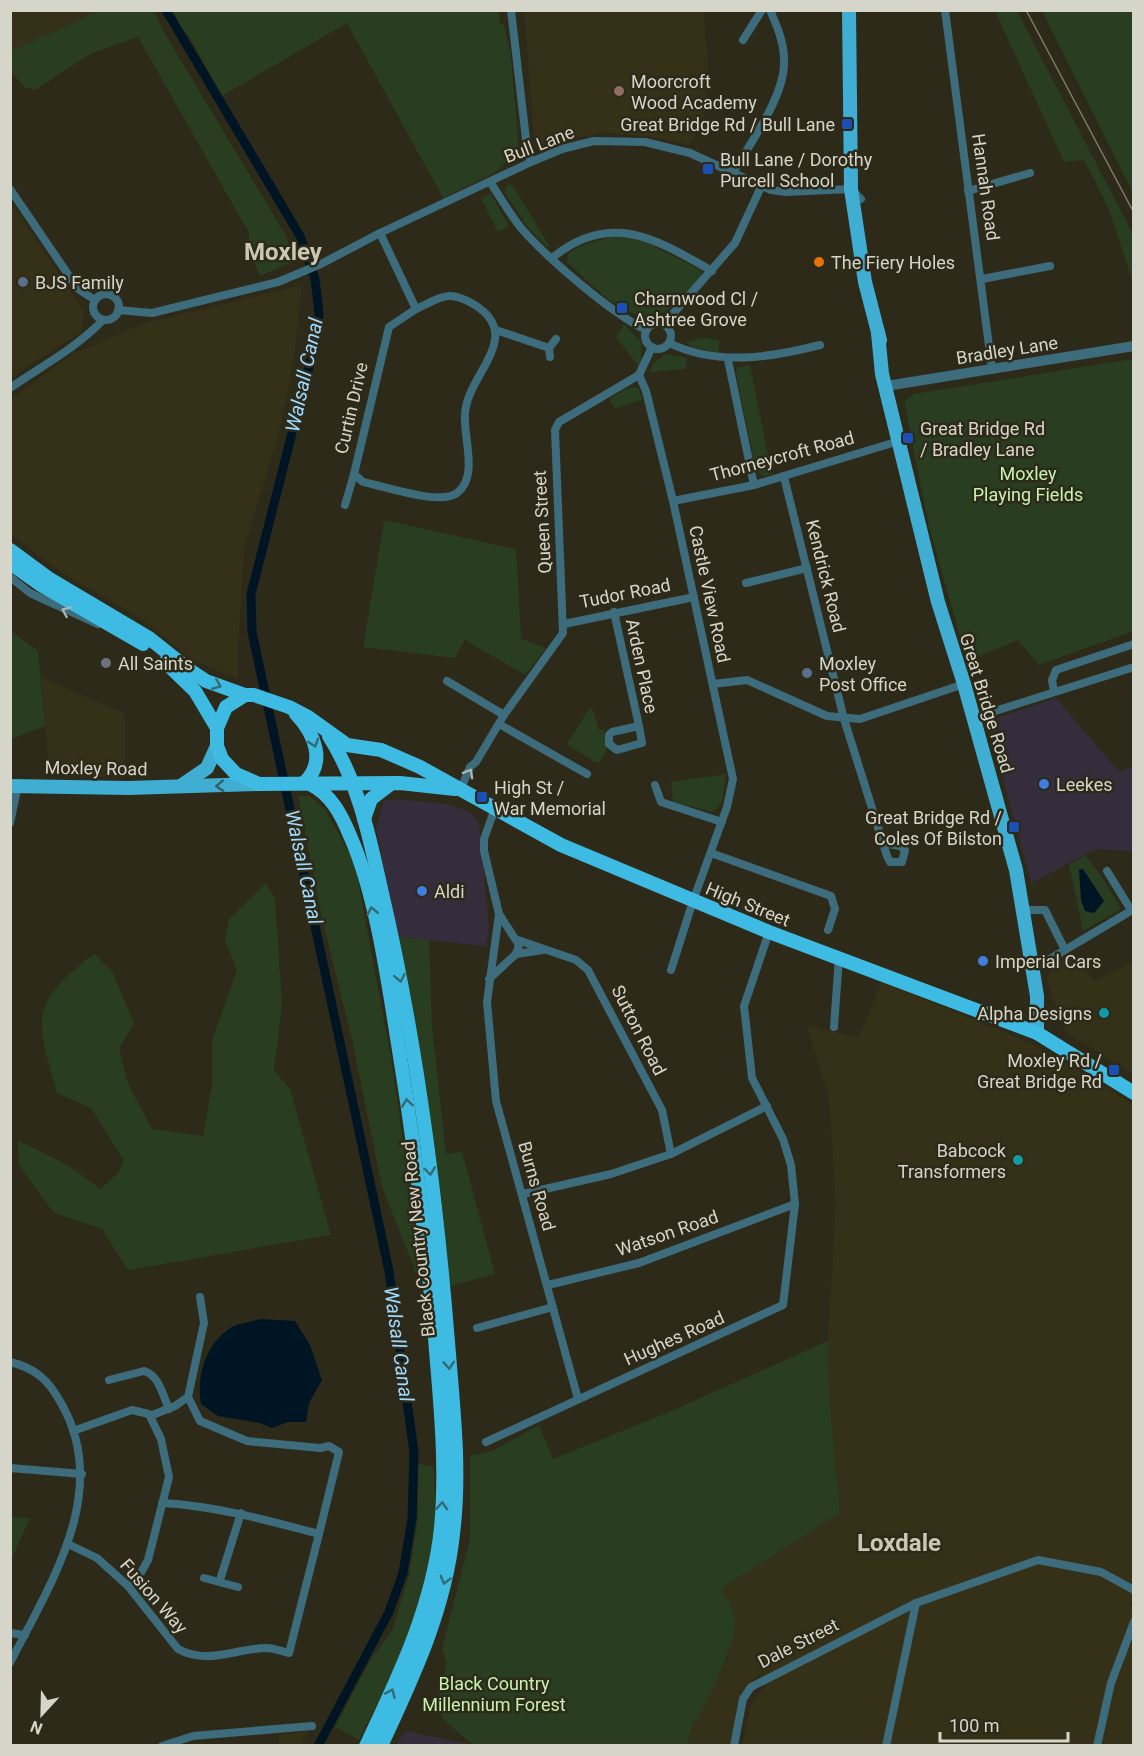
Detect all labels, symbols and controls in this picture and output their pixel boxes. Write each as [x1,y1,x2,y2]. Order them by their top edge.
place label: Moorcroft Wood Academy [631,71,757,113]
marker: Moorcroft Wood Academy [612,84,626,98]
place label: Great Bridge Rd / Bull Lane [620,114,835,135]
marker: Great Bridge Rd / Bull Lane [840,117,854,131]
street label: Bull Lane [501,121,577,167]
street label: Hannah Road [968,132,1004,242]
place label: Bull Lane / Dorothy Purcell School [720,149,873,191]
marker: Bull Lane / Dorothy Purcell School [701,162,715,176]
district label: Moxley [244,238,323,266]
place label: The Fiery Holes [831,252,955,273]
marker: The Fiery Holes [812,255,826,269]
place label: BJS Family [35,272,124,293]
marker: BJS Family [16,275,30,289]
place label: Charnwood Cl / Ashtree Grove [634,288,758,330]
marker: Charnwood Cl / Ashtree Grove [615,301,629,315]
water label: Walsall Canal [280,315,328,434]
street label: Bradley Lane [955,332,1059,368]
street label: Curtin Drive [330,360,372,456]
place label: Great Bridge Rd / Bradley Lane [920,418,1045,460]
street label: Thorneycroft Road [708,427,856,485]
marker: Great Bridge Rd / Bradley Lane [901,431,915,445]
park label: Moxley Playing Fields [973,463,1083,505]
street label: Queen Street [529,470,555,574]
street label: Kendrick Road [802,517,850,635]
street label: Castle View Road [685,523,735,665]
street label: Tudor Road [578,574,672,612]
one-way arrow [62,606,73,618]
street label: Arden Place [622,617,662,715]
street label: Great Bridge Road [956,631,1018,775]
place label: All Saints [118,653,193,674]
place label: Moxley Post Office [819,653,907,695]
marker: All Saints [99,656,113,670]
marker: Moxley Post Office [800,666,814,680]
one-way arrow [211,678,222,690]
one-way arrow [306,737,319,748]
street label: Moxley Road [44,757,148,779]
one-way arrow [462,769,473,779]
place label: Leekes [1056,774,1113,795]
place label: High St / War Memorial [494,777,606,819]
marker: Leekes [1037,777,1051,791]
one-way arrow [215,779,224,792]
marker: High St / War Memorial [475,790,489,804]
place label: Great Bridge Rd / Coles Of Bilston [865,807,1002,849]
water label: Walsall Canal [280,808,328,927]
marker: Great Bridge Rd / Coles Of Bilston [1007,820,1021,834]
street label: High Street [703,878,793,930]
place label: Aldi [434,881,465,902]
marker: Aldi [415,884,429,898]
one-way arrow [367,906,380,916]
place label: Imperial Cars [995,951,1101,972]
marker: Imperial Cars [976,954,990,968]
one-way arrow [393,973,406,983]
street label: Sutton Road [607,981,671,1079]
place label: Alpha Designs [977,1003,1092,1024]
marker: Alpha Designs [1097,1006,1111,1020]
place label: Moxley Rd / Great Bridge Rd [977,1050,1102,1092]
marker: Moxley Rd / Great Bridge Rd [1107,1063,1121,1077]
one-way arrow [402,1098,414,1107]
street label: Burns Road [514,1139,560,1233]
street label: Black Country New Road [397,1140,439,1338]
place label: Babcock Transformers [898,1140,1007,1182]
marker: Babcock Transformers [1011,1153,1025,1167]
one-way arrow [423,1166,436,1175]
street label: Watson Road [613,1206,721,1260]
water label: Walsall Canal [379,1285,419,1404]
street label: Hughes Road [621,1307,727,1369]
one-way arrow [443,1360,456,1369]
one-way arrow [435,1501,448,1510]
district label: Loxdale [857,1529,941,1557]
street label: Fusion Way [116,1554,192,1638]
one-way arrow [440,1574,453,1584]
street label: Dale Street [754,1614,842,1672]
park label: Black Country Millennium Forest [422,1673,566,1715]
north arrow [12,1684,72,1744]
one-way arrow [384,1688,396,1699]
scale bar [940,1705,1068,1743]
text: 100 m [949,1715,1000,1736]
text: N [28,1717,45,1738]

